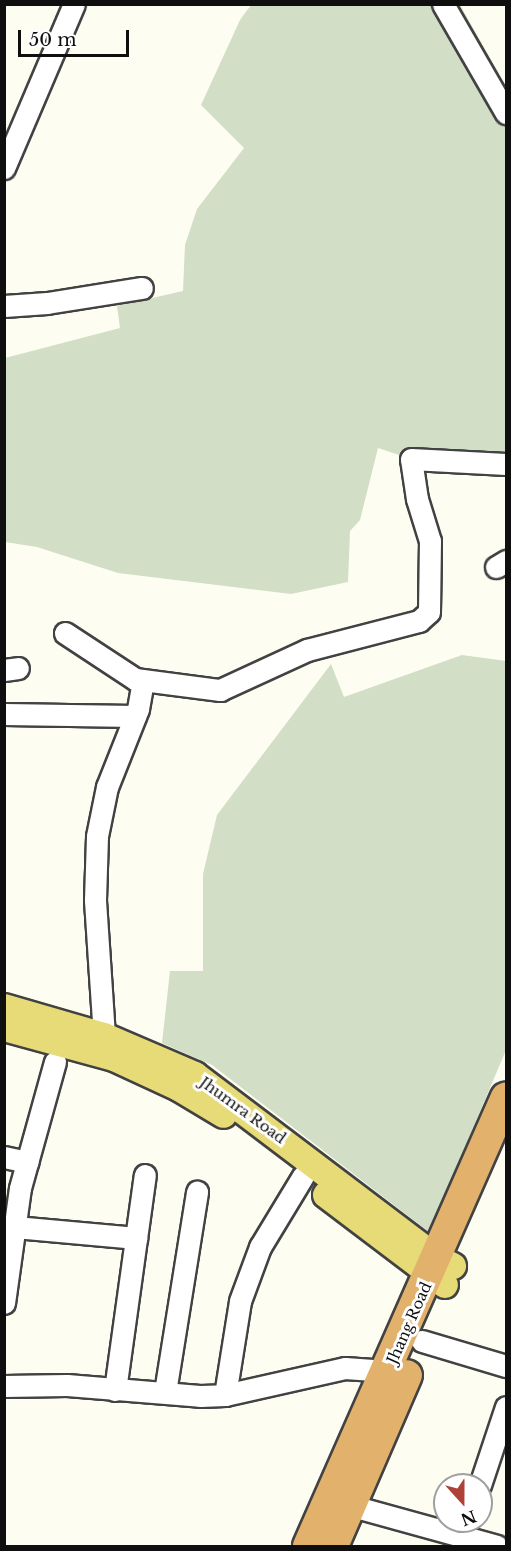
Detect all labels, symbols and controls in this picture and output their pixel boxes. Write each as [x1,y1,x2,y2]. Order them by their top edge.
scale bar [21,18,132,56]
text: 50 m [29,29,77,51]
street label: Jhumra Road [196,1073,290,1147]
street label: Jhang Road [383,1279,435,1367]
north arrow [433,1473,493,1533]
text: N [458,1506,479,1530]

